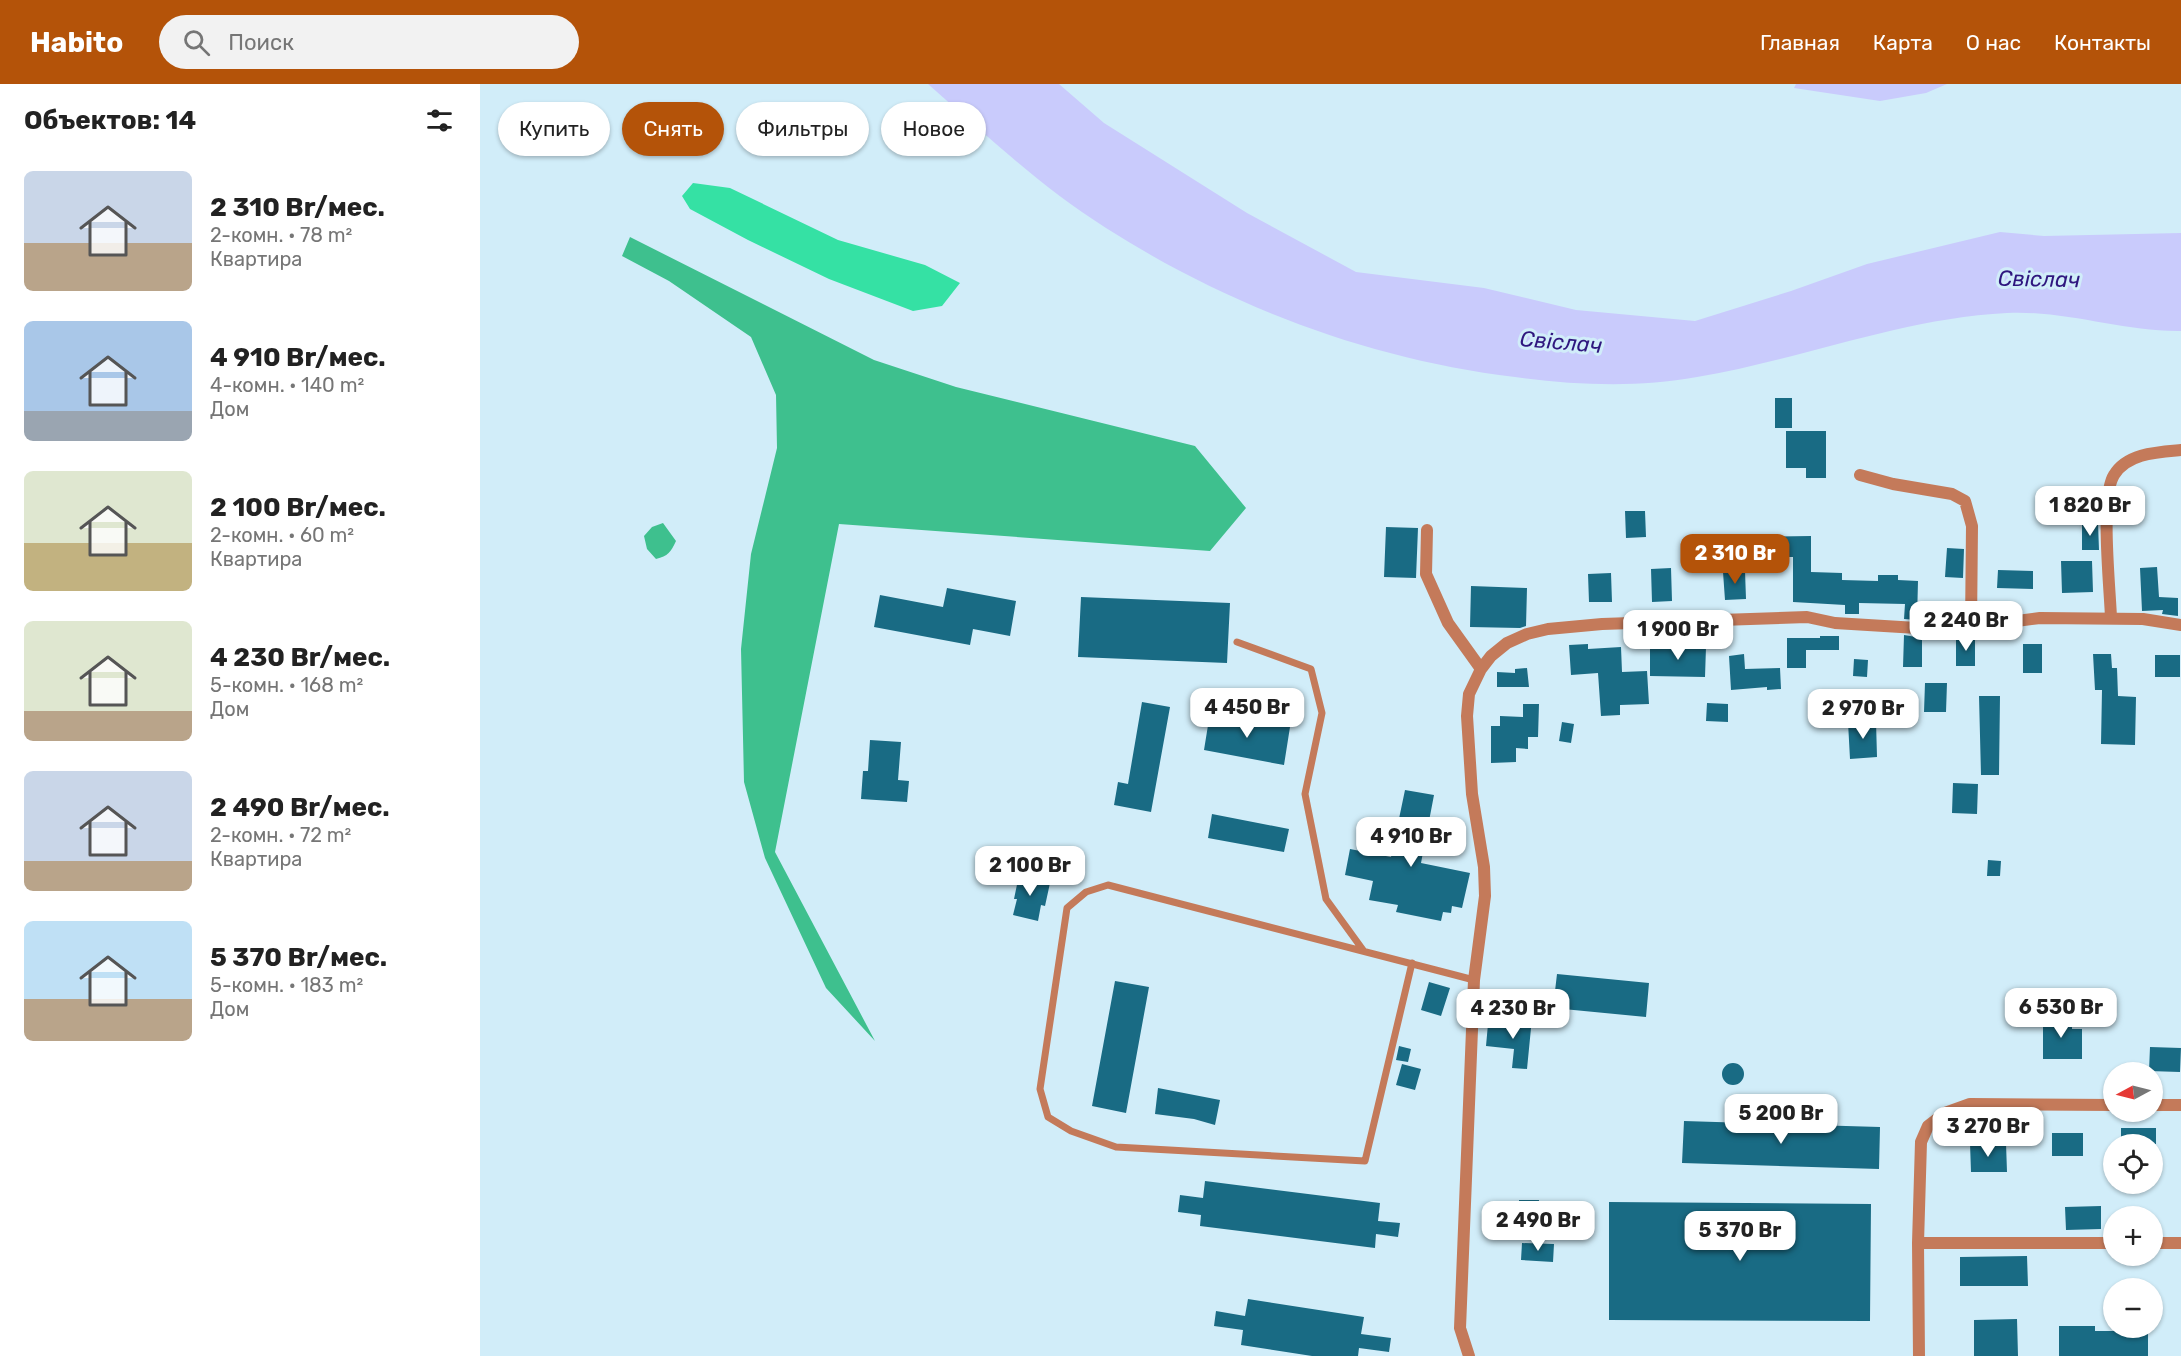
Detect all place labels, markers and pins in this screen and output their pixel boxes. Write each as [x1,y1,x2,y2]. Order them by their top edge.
pin: 1 820 Br [2028,486,2152,537]
pin: 2 310 Br [1673,534,1797,585]
pin: 2 240 Br [1904,601,2028,652]
pin: 1 900 Br [1616,610,1740,661]
pin: 4 450 Br [1185,688,1309,739]
pin: 2 970 Br [1801,689,1925,740]
pin: 4 910 Br [1349,817,1473,868]
pin: 2 100 Br [968,846,1092,897]
pin: 6 530 Br [1999,988,2123,1039]
pin: 4 230 Br [1451,989,1575,1040]
pin: 5 200 Br [1719,1094,1843,1145]
pin: 3 270 Br [1926,1107,2050,1158]
pin: 2 490 Br [1476,1201,1600,1252]
pin: 5 370 Br [1678,1211,1802,1262]

